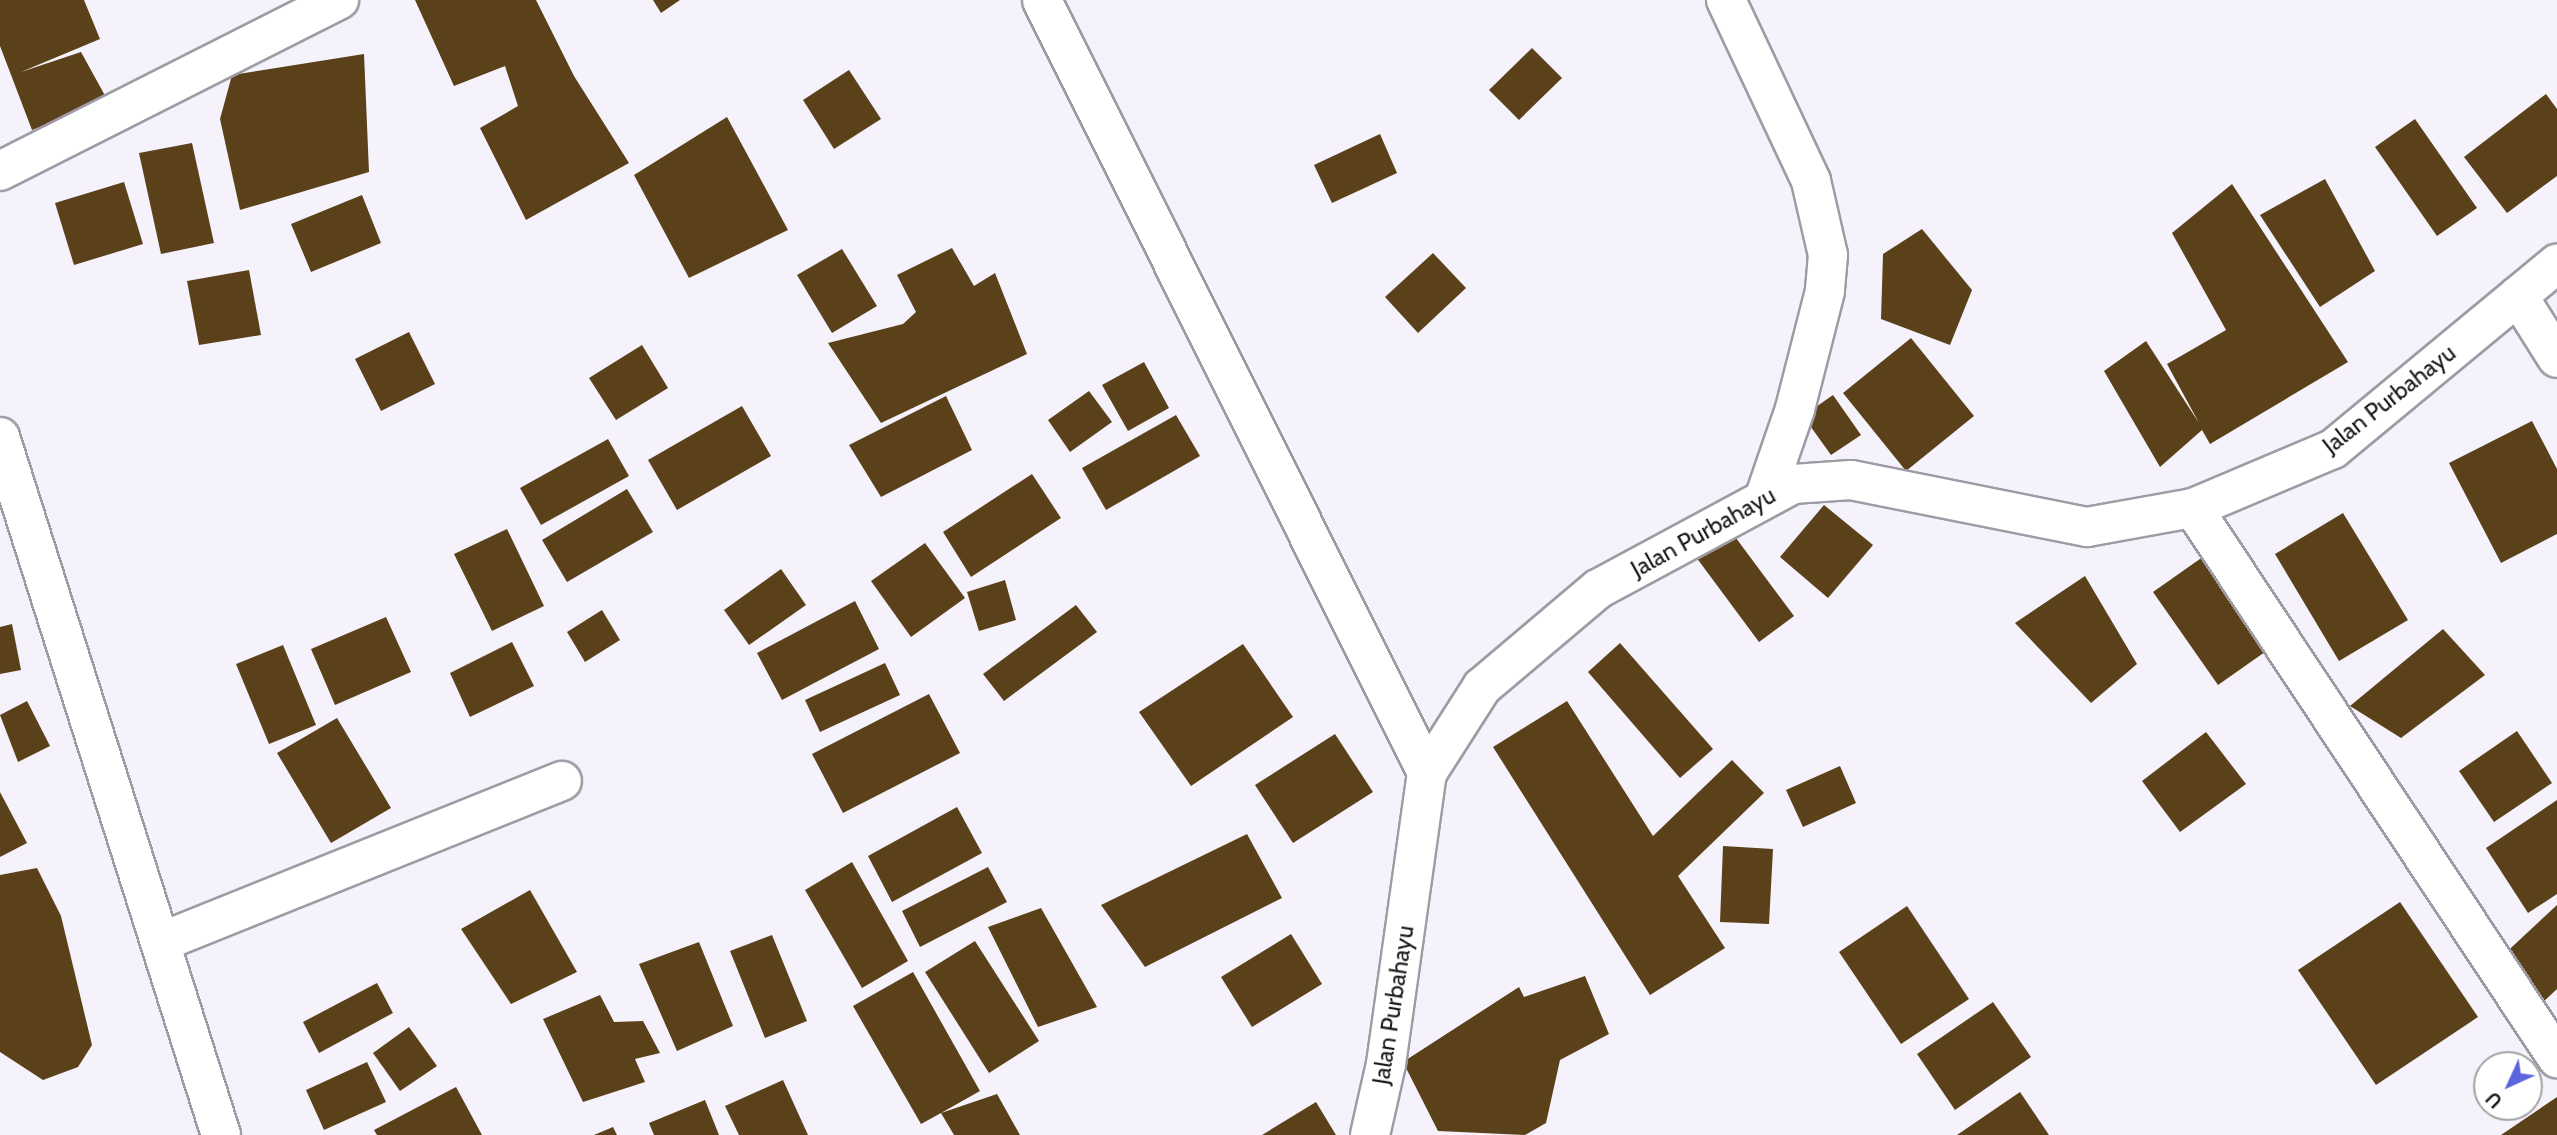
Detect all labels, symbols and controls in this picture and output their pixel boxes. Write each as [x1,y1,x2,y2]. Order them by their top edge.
street label: Jalan Purbahayu [2317,338,2461,460]
street label: Jalan Purbahayu [1626,480,1780,584]
street label: Jalan Purbahayu [1366,923,1420,1087]
north arrow [2473,1051,2543,1121]
text: U [2481,1087,2507,1113]

